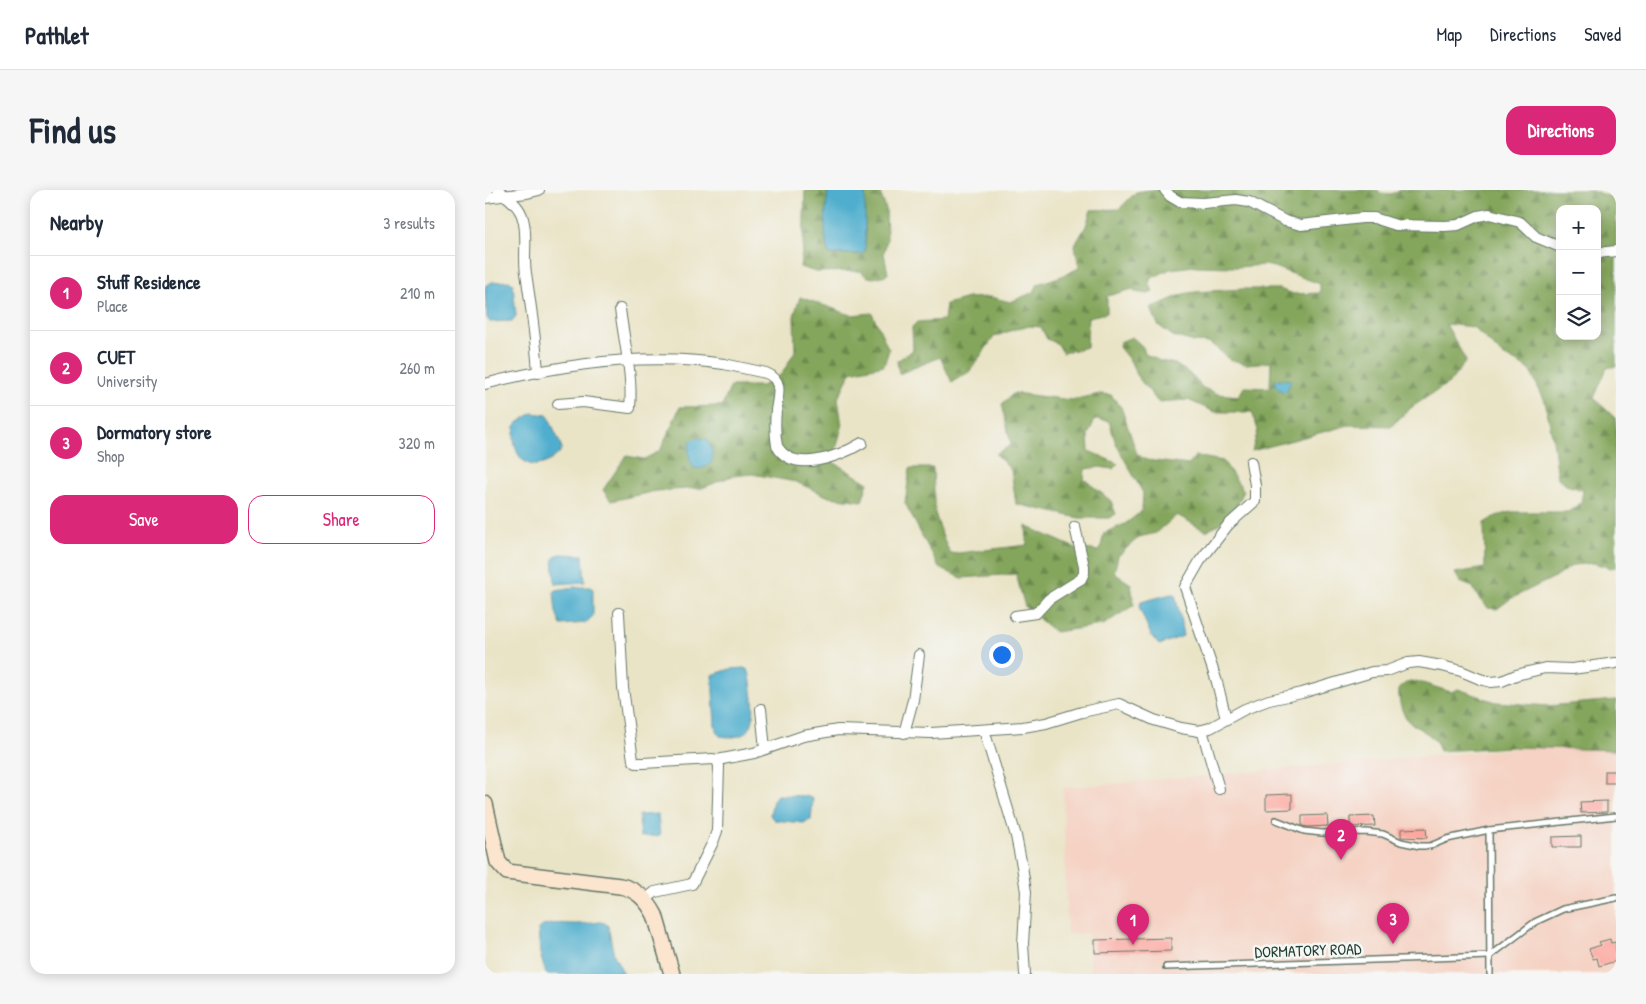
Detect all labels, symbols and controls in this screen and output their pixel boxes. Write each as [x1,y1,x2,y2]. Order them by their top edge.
text: Pathlet [25,19,88,51]
text: Map [1437,22,1462,47]
text: Directions [1490,22,1556,47]
text: Saved [1584,22,1621,47]
button: Directions [1506,106,1616,155]
text: Find us [30,107,116,154]
map controls [1556,205,1601,340]
button: + [1556,205,1601,250]
text: Nearby [50,208,103,237]
text: 3 results [383,212,435,234]
button: − [1556,250,1601,295]
text: Stuff Residence [97,269,200,295]
text: 1 [63,282,69,304]
text: 210 m [400,282,435,304]
text: Place [97,295,128,317]
button: layers [1556,295,1601,340]
text: CUET [97,344,135,370]
text: 2 [62,357,70,379]
text: 260 m [399,357,435,379]
text: University [97,370,158,392]
text: Dormatory store [97,419,212,445]
text: 3 [62,432,70,454]
text: 320 m [399,432,435,454]
text: Shop [97,445,124,467]
button: Save [50,495,238,544]
button: Share [248,495,435,544]
your location [989,642,1015,668]
pin: 2 [1325,819,1357,860]
pin: 3 [1377,903,1409,944]
pin: 1 [1117,904,1149,945]
street label: DORMATORY ROAD [1254,937,1362,963]

